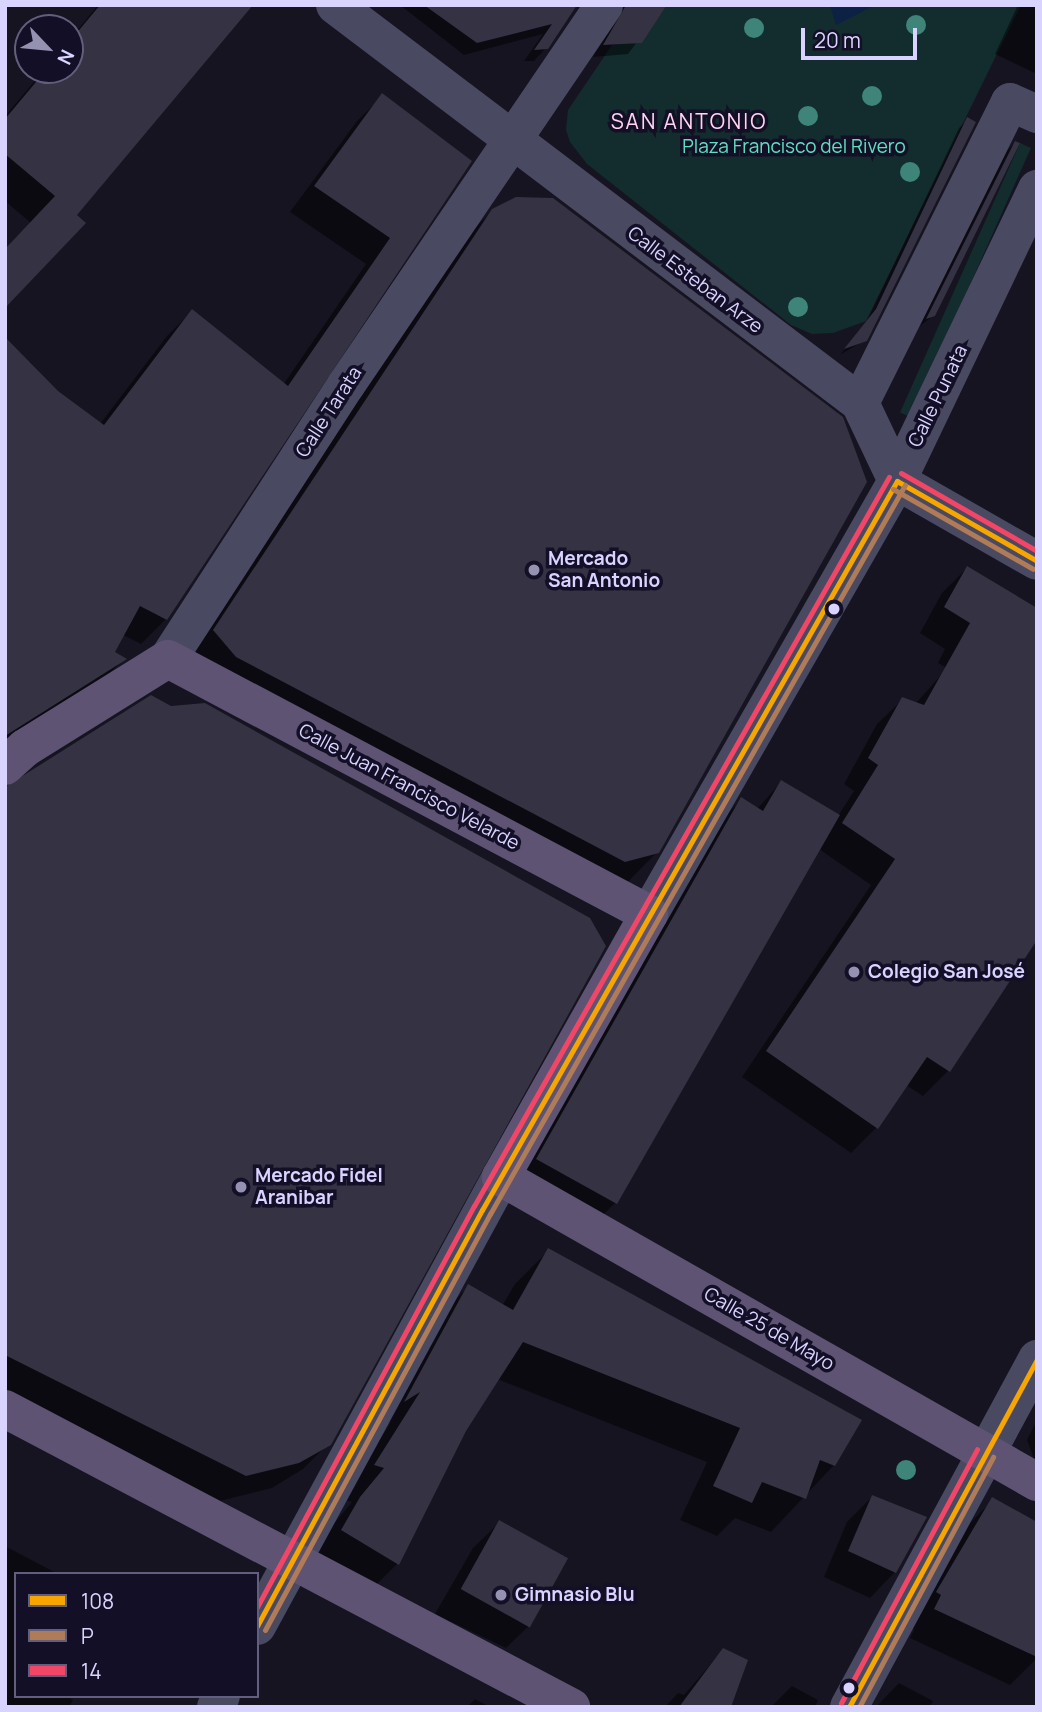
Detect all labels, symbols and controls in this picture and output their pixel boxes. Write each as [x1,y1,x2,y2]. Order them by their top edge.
north arrow [14,14,84,84]
scale bar [804,14,920,58]
text: 20 m [814,26,861,54]
text: N [51,45,81,69]
district label: SAN ANTONIO [612,108,766,134]
park label: Plaza Francisco del Rivero [682,136,906,158]
street label: Calle Esteban Arze [623,222,767,338]
street label: Calle Punata [903,341,973,451]
street label: Calle Tarata [291,362,367,462]
place label: Mercado San Antonio [548,548,660,592]
marker: Mercado San Antonio [526,562,542,578]
unlabelled marker [827,602,841,616]
street label: Calle Juan Francisco Velarde [295,719,523,855]
place label: Colegio San José [868,961,1025,983]
marker: Colegio San José [846,964,862,980]
place label: Mercado Fidel Aranibar [255,1165,383,1209]
marker: Mercado Fidel Aranibar [233,1179,249,1195]
street label: Calle 25 de Mayo [700,1282,838,1376]
legend [14,1572,259,1698]
place label: Gimnasio Blu [515,1584,635,1606]
text: 108 [81,1587,114,1615]
marker: Gimnasio Blu [493,1587,509,1603]
text: P [81,1622,94,1650]
text: 14 [81,1657,102,1685]
unlabelled marker [842,1681,856,1695]

